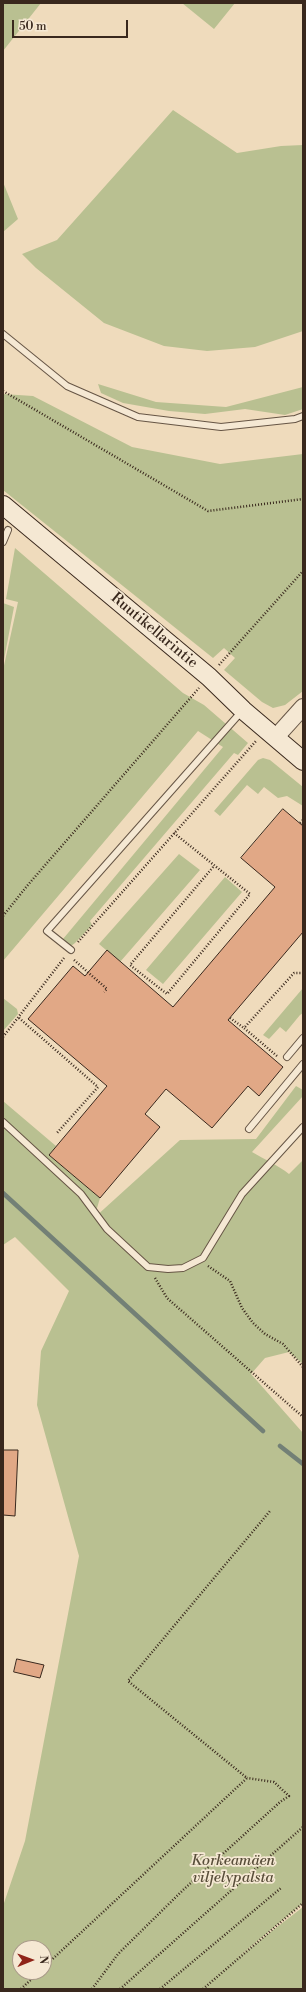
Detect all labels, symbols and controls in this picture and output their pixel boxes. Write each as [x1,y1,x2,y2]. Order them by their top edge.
scale bar [14,12,130,38]
text: 50 m [19,19,47,34]
street label: Ruutikellarintie [107,589,201,673]
park label: Korkeamäen viljelypalsta [191,1852,275,1887]
north arrow [12,1940,52,1980]
text: N [36,1955,50,1964]

